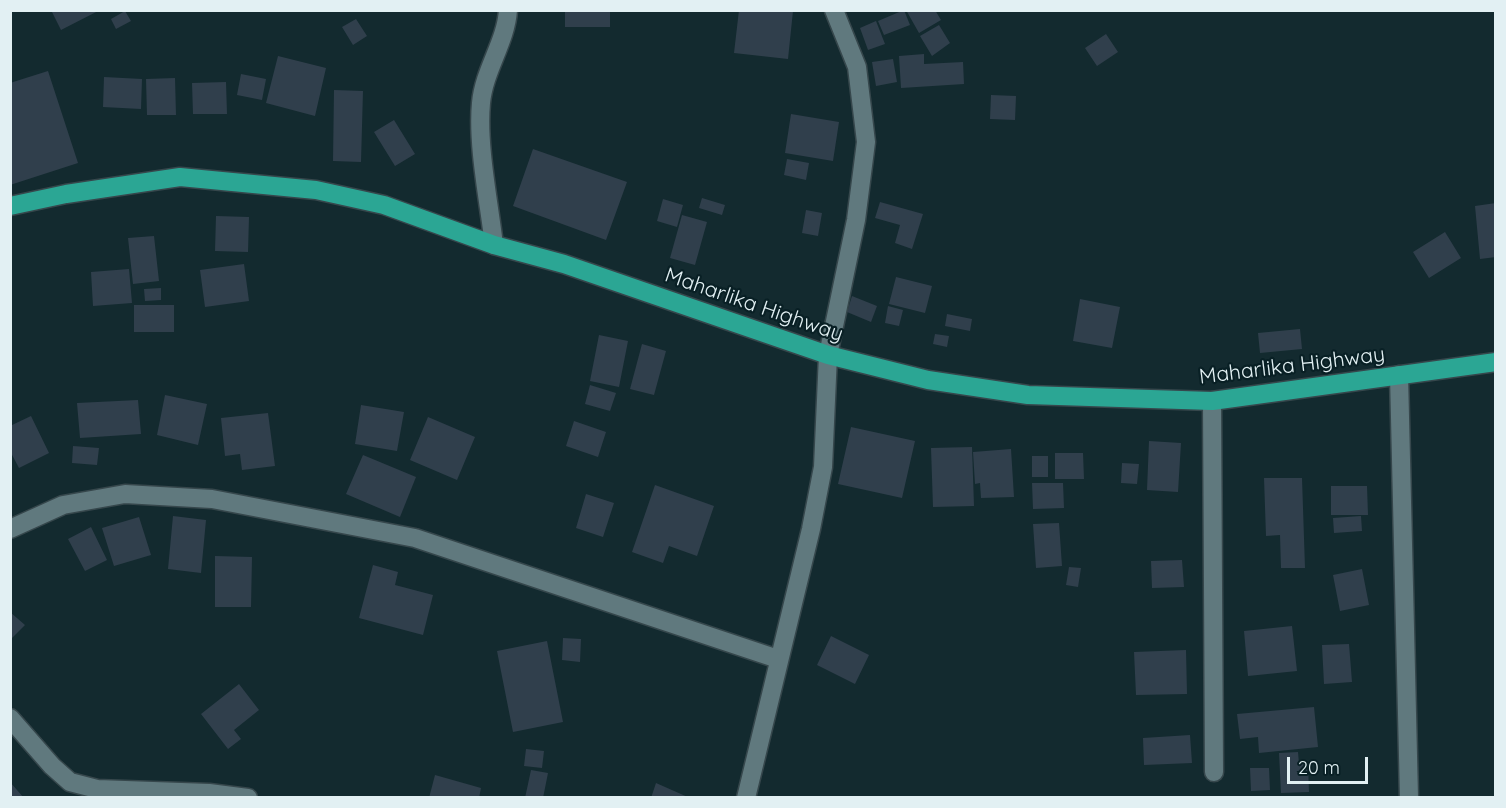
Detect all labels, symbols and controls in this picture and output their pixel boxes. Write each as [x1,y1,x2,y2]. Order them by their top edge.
street label: Maharlika Highway [662,263,846,347]
street label: Maharlika Highway [1198,342,1386,390]
scale bar [1290,745,1371,783]
text: 20 m [1298,756,1340,779]

